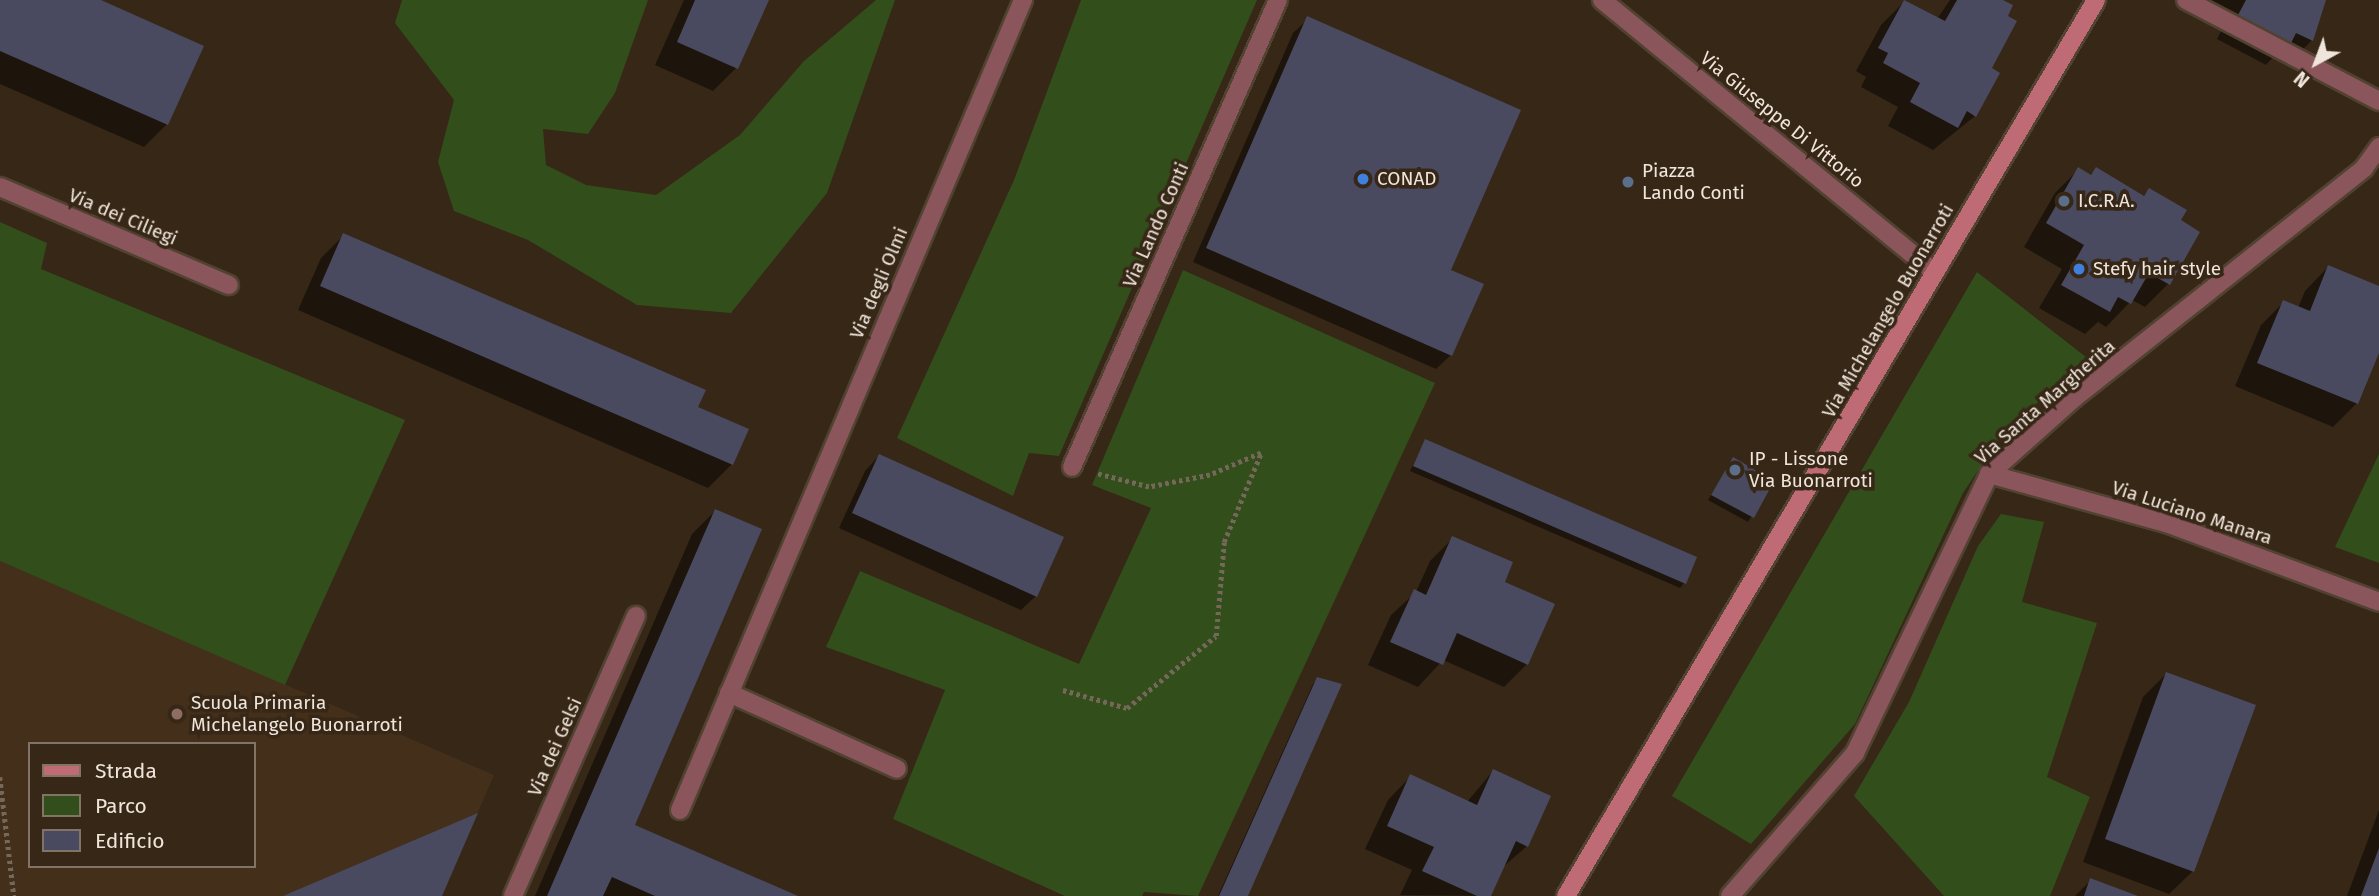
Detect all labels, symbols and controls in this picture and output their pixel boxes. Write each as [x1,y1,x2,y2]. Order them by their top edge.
north arrow [2281,28,2351,98]
street label: Via Giuseppe Di Vittorio [1696,47,1868,193]
text: N [2290,66,2314,92]
street label: Via Lando Conti [1118,159,1194,291]
place label: Piazza Lando Conti [1642,160,1745,204]
place label: CONAD [1377,168,1437,190]
marker: CONAD [1355,171,1371,187]
marker: Piazza Lando Conti [1620,174,1636,190]
street label: Via dei Ciliegi [65,184,181,250]
place label: I.C.R.A. [2078,190,2135,212]
marker: I.C.R.A. [2056,193,2072,209]
street label: Via Michelangelo Buonarroti [1817,200,1959,422]
street label: Via degli Olmi [845,224,913,342]
place label: Stefy hair style [2093,258,2221,280]
marker: Stefy hair style [2071,261,2087,277]
street label: Via Santa Margherita [1970,335,2120,469]
place label: IP - Lissone Via Buonarroti [1749,448,1873,492]
marker: IP - Lissone Via Buonarroti [1727,462,1743,478]
street label: Via Luciano Manara [2109,476,2275,550]
place label: Scuola Primaria Michelangelo Buonarroti [191,692,403,736]
street label: Via dei Gelsi [523,694,587,800]
marker: Scuola Primaria Michelangelo Buonarroti [169,706,185,722]
legend [28,742,256,868]
text: Strada [95,758,157,784]
text: Parco [95,793,147,819]
text: Edificio [95,828,165,854]

